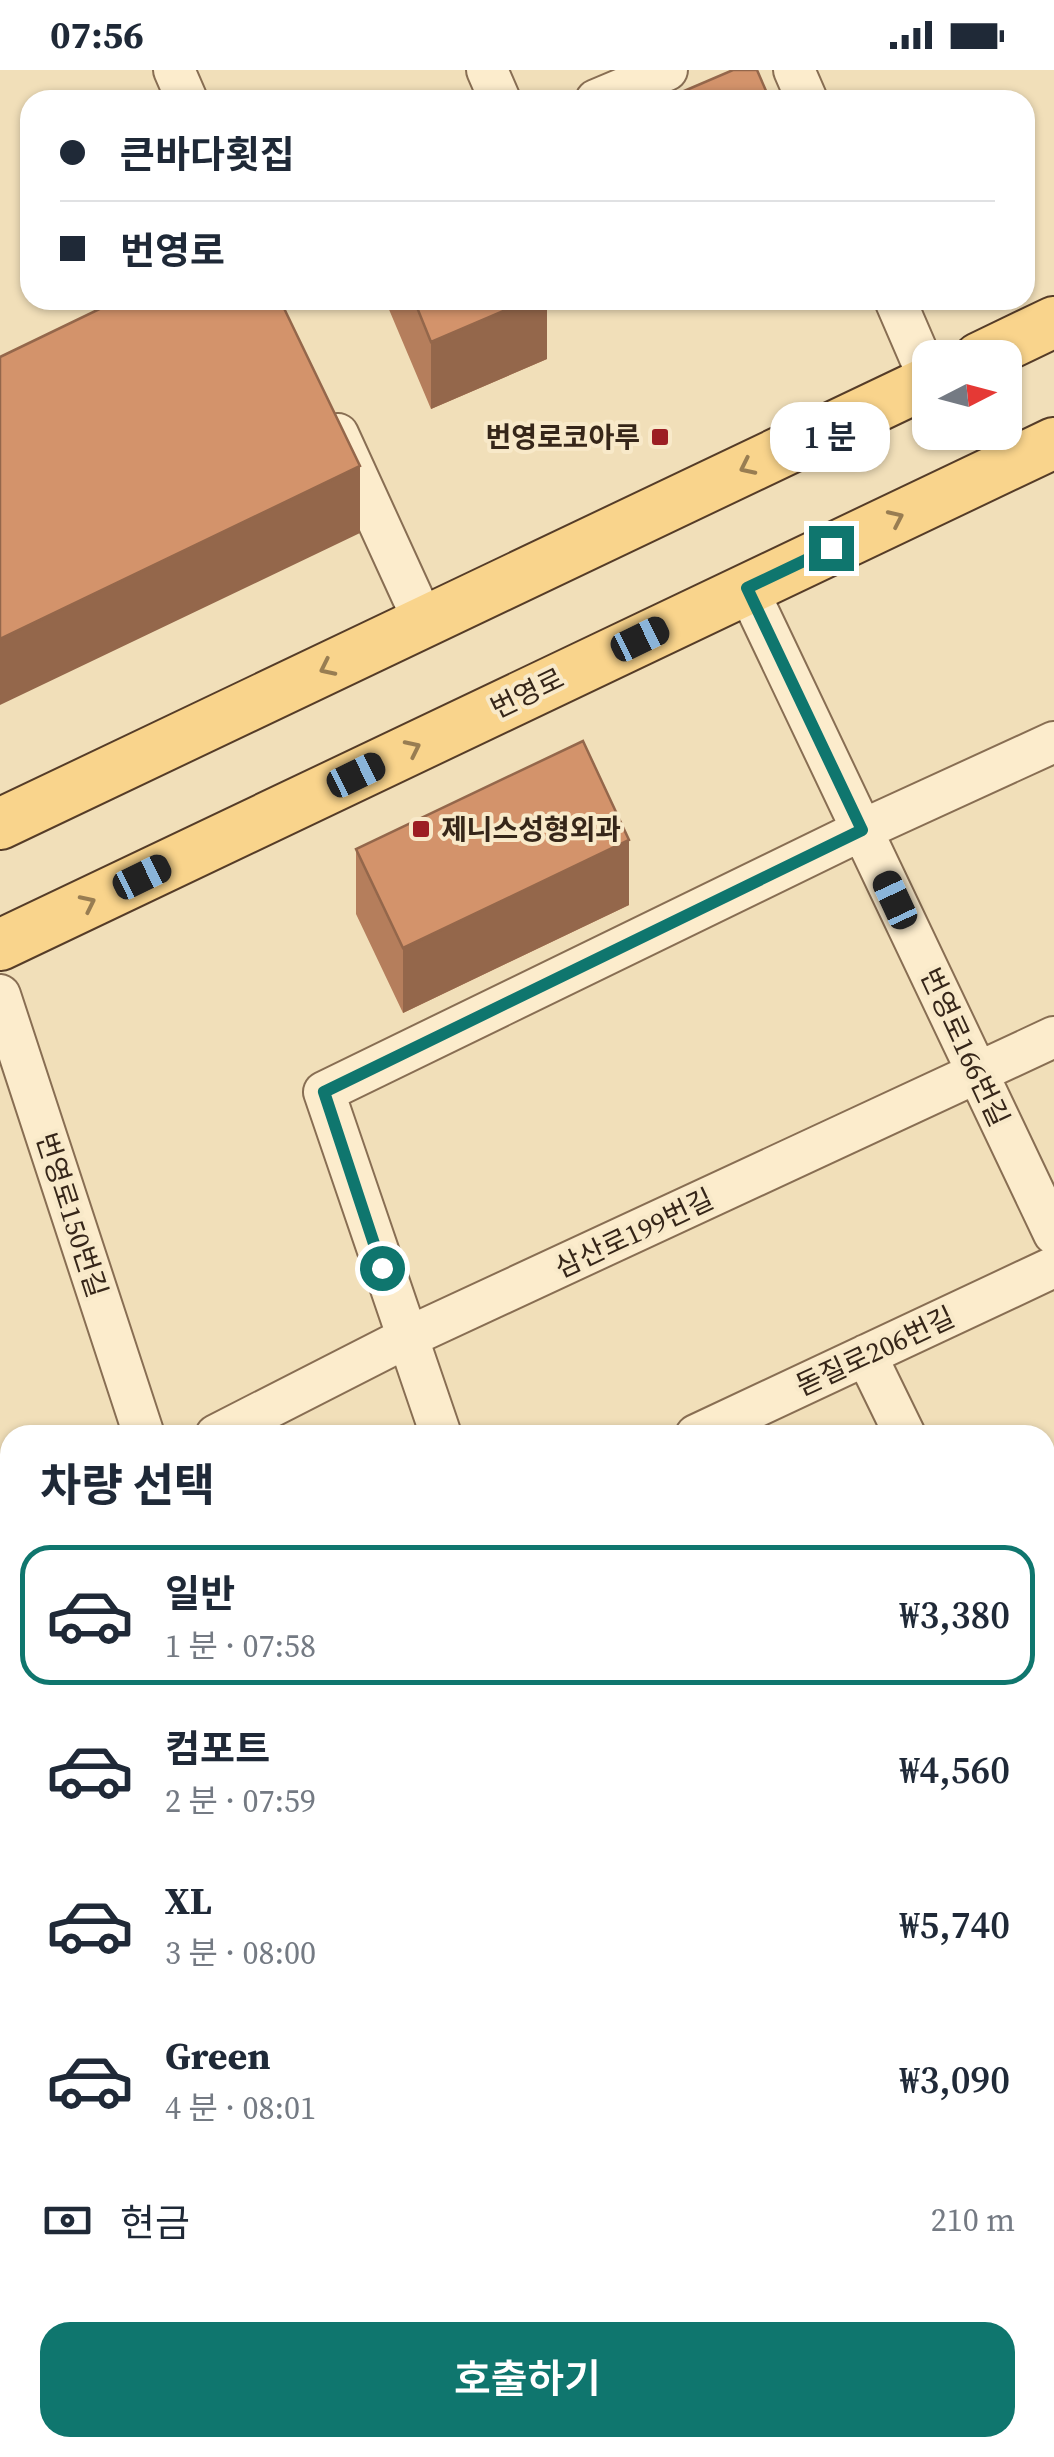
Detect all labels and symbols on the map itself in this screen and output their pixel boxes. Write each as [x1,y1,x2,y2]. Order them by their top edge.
north arrow [912,340,1022,450]
callout: 1 분 [771,403,891,473]
place label: 번영로코아루 [485,418,640,456]
marker: 번영로코아루 [649,426,671,448]
one-way arrow [739,455,757,475]
one-way arrow [885,510,903,530]
route end [809,526,854,571]
car [606,612,674,666]
one-way arrow [320,655,338,675]
street label: 번영로 [484,659,570,727]
one-way arrow [403,740,421,760]
car [322,748,390,802]
place label: 제니스성형외과 [441,810,621,848]
marker: 제니스성형외과 [410,818,432,840]
car [108,850,176,904]
car [869,866,921,934]
one-way arrow [78,896,96,916]
street label: 번영로166번길 [912,962,1018,1132]
street label: 번영로150번길 [28,1128,116,1302]
street label: 삼산로199번길 [549,1180,719,1286]
route start [360,1246,405,1291]
street label: 돋질로206번길 [790,1298,960,1404]

